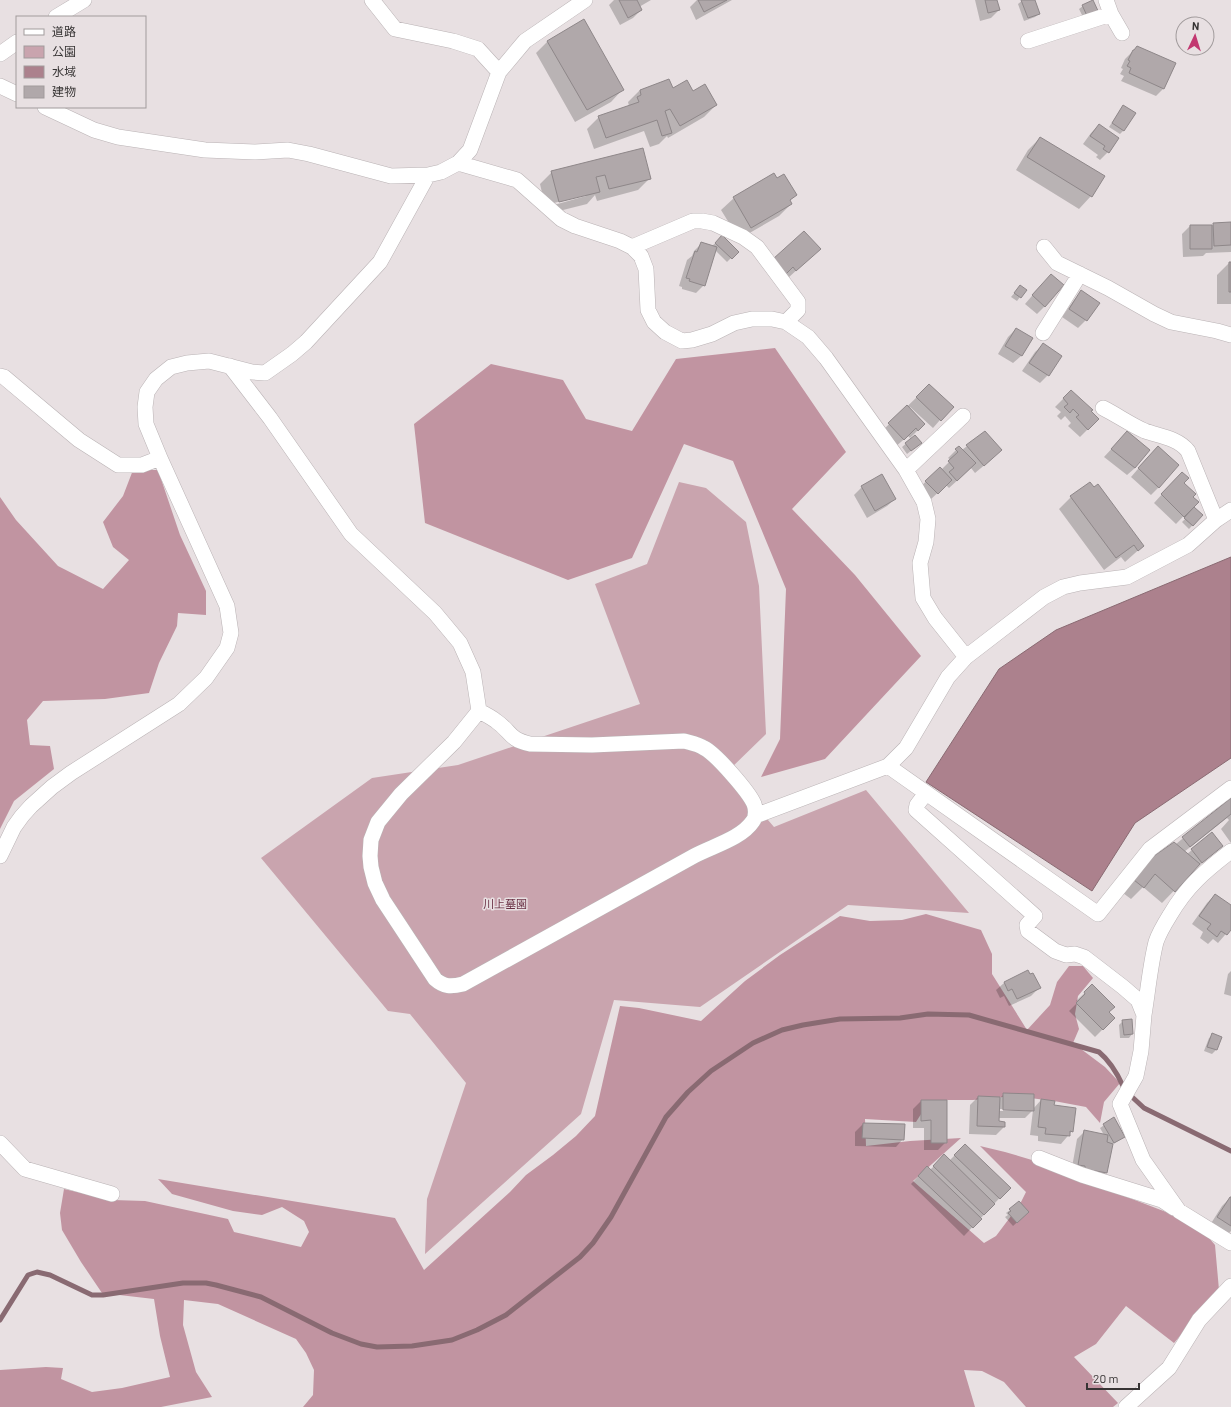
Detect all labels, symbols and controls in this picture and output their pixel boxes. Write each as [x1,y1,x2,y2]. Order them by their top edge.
legend [16,16,146,108]
north arrow [1175,16,1215,56]
text: N [1192,19,1200,32]
text: 道路 [52,24,76,38]
text: 公園 [52,44,76,58]
text: 水域 [52,64,76,78]
text: 建物 [52,84,76,98]
park label: 川上墓園 [483,897,527,910]
scale bar [1087,1365,1139,1391]
text: 20 m [1093,1371,1119,1385]

